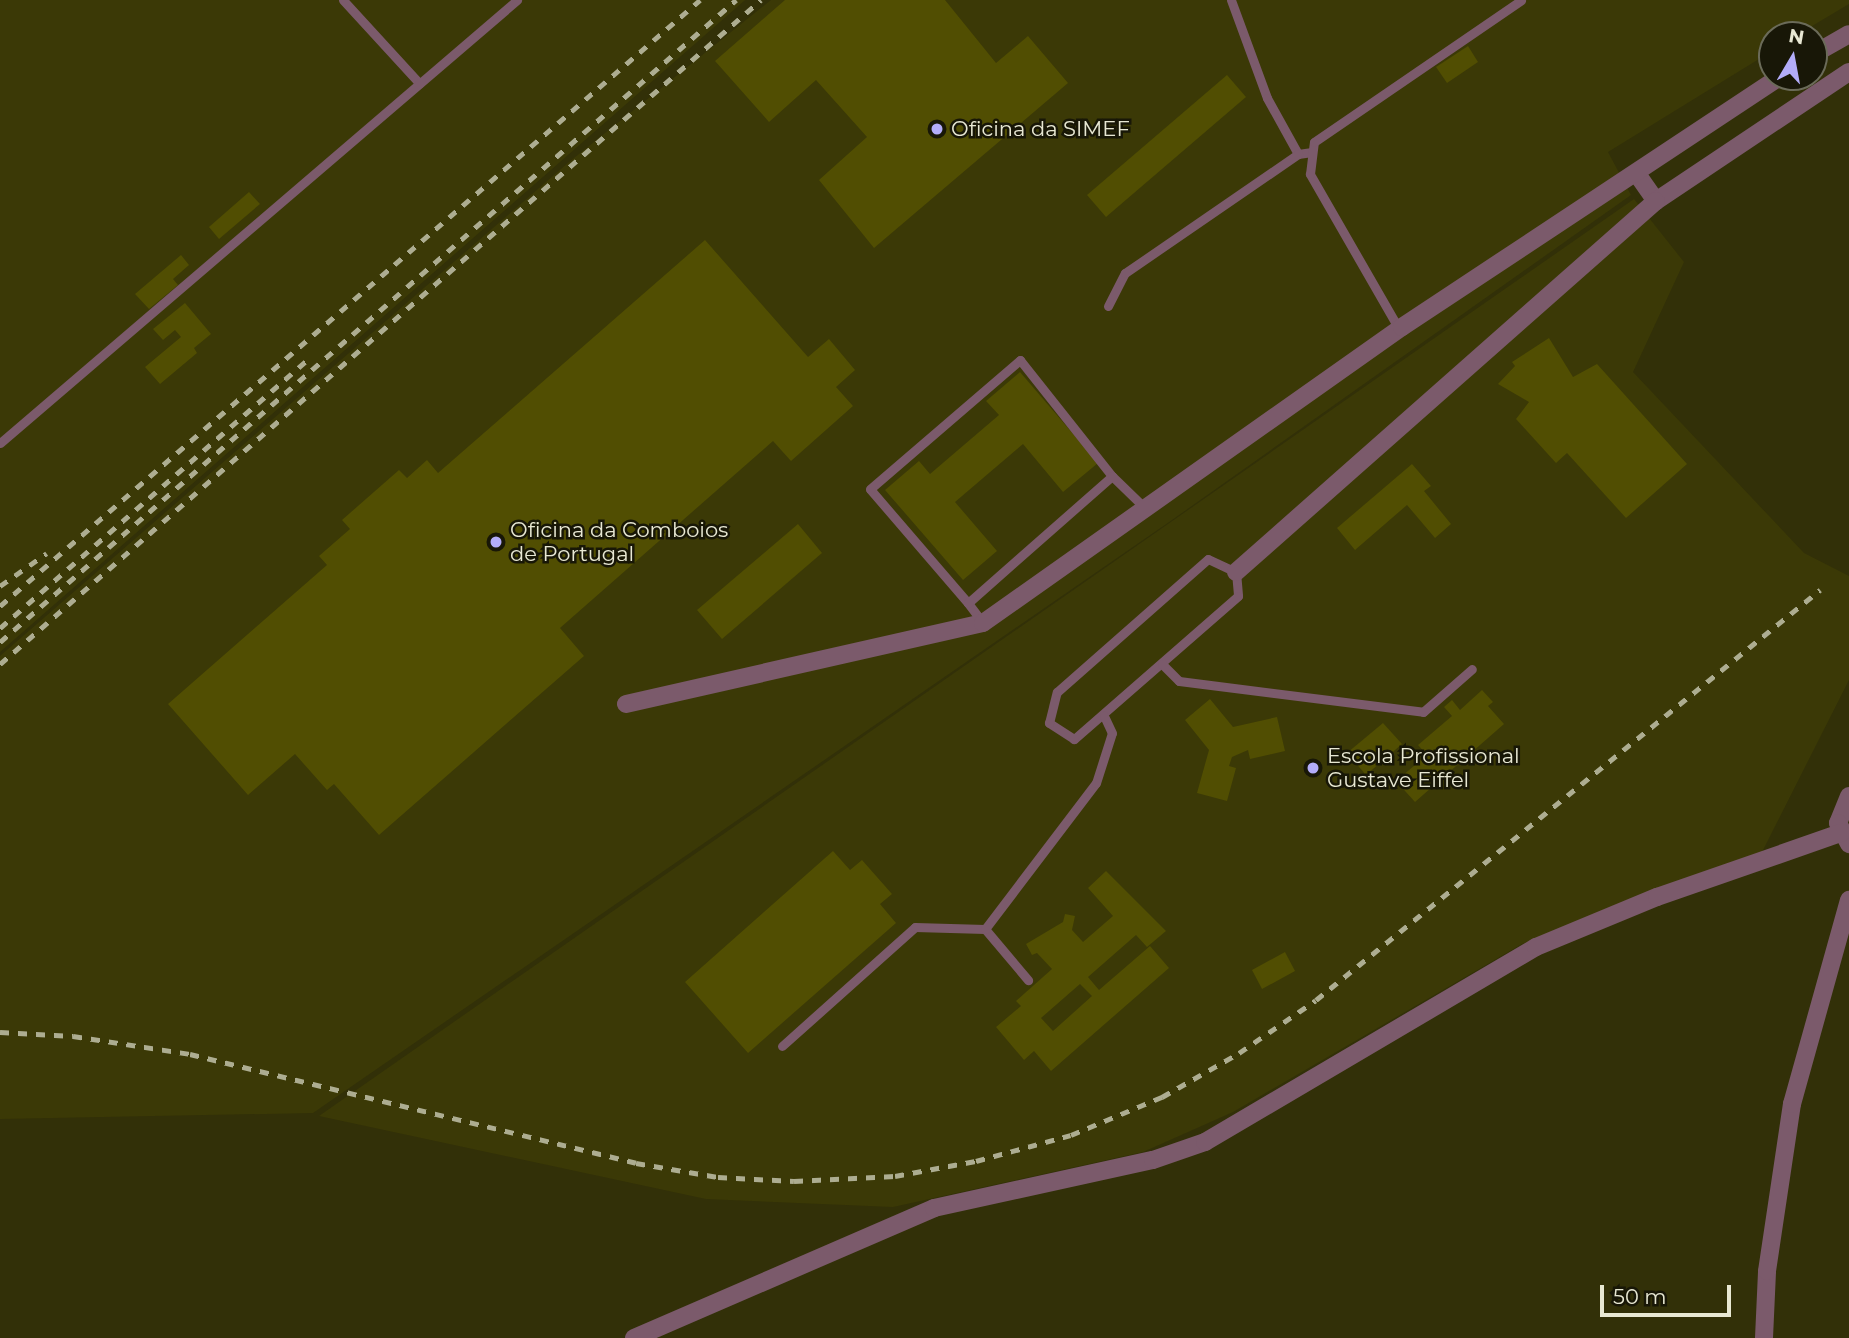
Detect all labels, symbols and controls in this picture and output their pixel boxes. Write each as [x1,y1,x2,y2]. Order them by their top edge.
north arrow [1758,21,1828,91]
text: N [1787,24,1806,49]
place label: Oficina da SIMEF [951,116,1130,142]
marker: Oficina da SIMEF [929,121,945,137]
place label: Oficina da Comboios de Portugal [510,517,728,567]
marker: Oficina da Comboios de Portugal [488,534,504,550]
place label: Escola Profissional Gustave Eiffel [1327,743,1520,793]
marker: Escola Profissional Gustave Eiffel [1305,760,1321,776]
scale bar [1604,1272,1735,1316]
text: 50 m [1613,1284,1667,1309]

